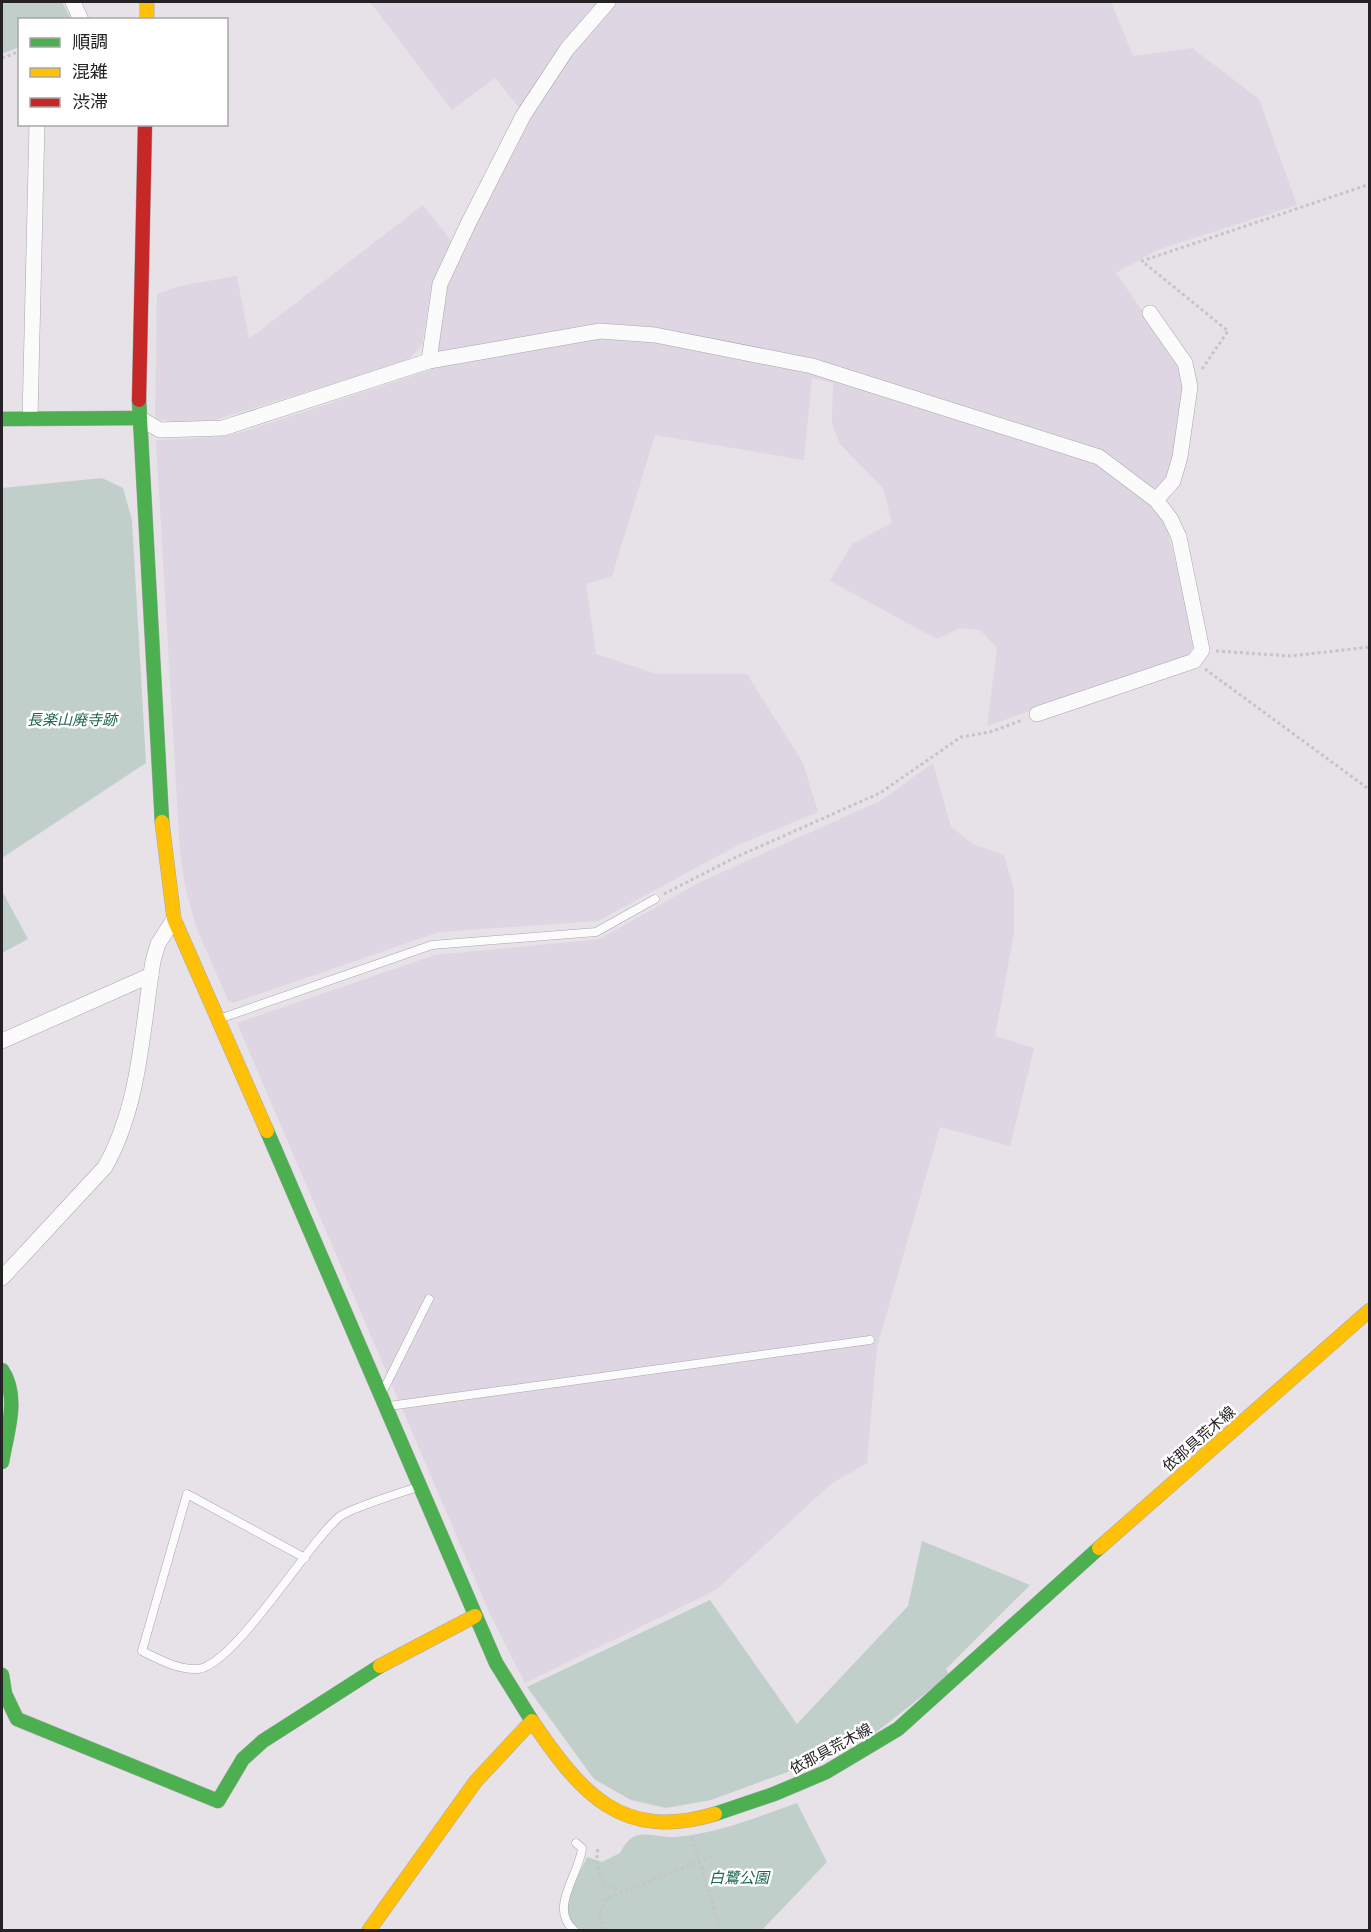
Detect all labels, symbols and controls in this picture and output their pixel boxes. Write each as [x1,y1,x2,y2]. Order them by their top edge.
legend [18,18,228,126]
text: 順調 [72,29,108,53]
text: 混雑 [72,59,108,83]
text: 渋滞 [72,89,108,113]
park label: 長楽山廃寺跡 [27,709,119,729]
street label: 依那具荒木線 [1158,1401,1239,1475]
street label: 依那具荒木線 [786,1718,875,1778]
park label: 白鷺公園 [709,1867,771,1887]

